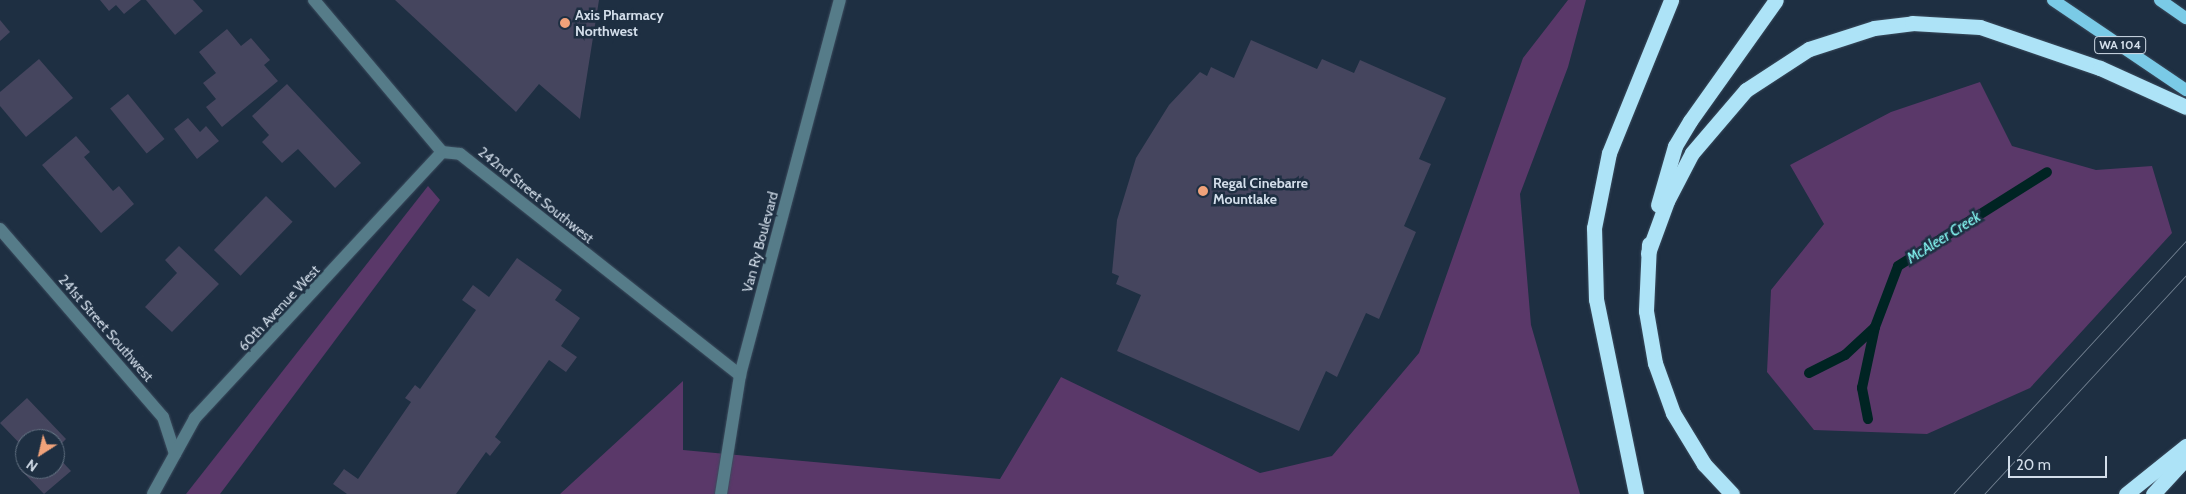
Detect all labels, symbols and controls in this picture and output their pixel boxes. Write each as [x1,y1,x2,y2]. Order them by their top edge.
place label: Axis Pharmacy Northwest [575,7,664,40]
marker: Axis Pharmacy Northwest [559,17,571,29]
road number: WA 104 [2094,36,2146,54]
street label: 242nd Street Southwest [475,143,597,247]
place label: Regal Cinebarre Mountlake [1213,175,1308,208]
marker: Regal Cinebarre Mountlake [1197,185,1209,197]
street label: Van Ry Boulevard [738,190,782,294]
water label: McAleer Creek [1904,208,1984,268]
street label: 60th Avenue West [235,262,323,354]
street label: 241st Street Southwest [55,271,157,385]
north arrow [15,429,65,479]
scale bar [2011,446,2110,478]
text: N [23,455,41,476]
text: 20 m [2016,456,2051,474]

